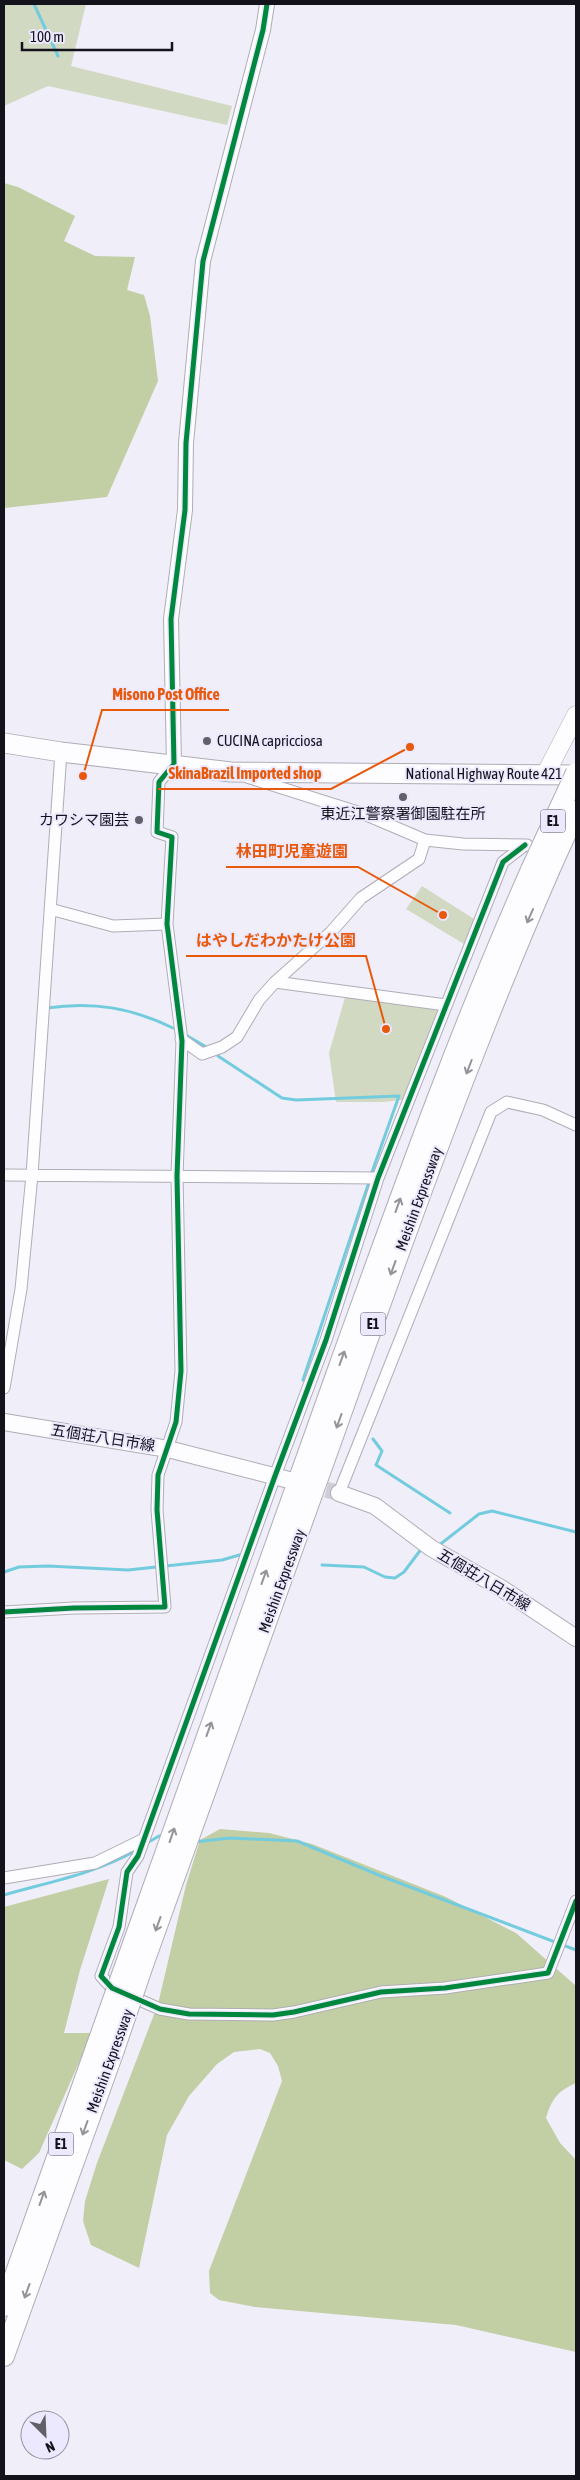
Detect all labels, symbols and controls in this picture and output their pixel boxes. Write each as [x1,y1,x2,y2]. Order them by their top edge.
scale bar [22,20,172,52]
text: 100 m [30,28,64,45]
callout: Misono Post Office [102,679,229,710]
text: Misono Post Office [112,685,220,703]
place label: CUCINA capricciosa [217,732,323,749]
marker: CUCINA capricciosa [201,735,213,747]
callout: SkinaBrazil Imported shop [158,758,331,789]
text: SkinaBrazil Imported shop [168,764,322,782]
street label: National Highway Route 421 [406,765,562,782]
marker: 東近江警察署御園駐在所 [397,791,409,803]
place label: 東近江警察署御園駐在所 [320,805,486,822]
road number: E1 [540,809,566,832]
place label: カワシマ園芸 [39,811,129,828]
marker: カワシマ園芸 [133,814,145,826]
callout: 林田町児童遊園 [226,836,358,867]
text: 林田町児童遊園 [236,842,348,860]
one-way arrow [524,908,534,923]
callout: はやしだわかたけ公園 [186,925,366,956]
text: はやしだわかたけ公園 [196,931,356,949]
one-way arrow [464,1058,473,1074]
street label: Meishin Expressway [392,1145,445,1253]
one-way arrow [394,1198,403,1213]
one-way arrow [388,1260,397,1275]
road number: E1 [360,1312,386,1336]
one-way arrow [338,1350,347,1366]
one-way arrow [334,1413,343,1428]
street label: 五個荘八日市線 [50,1421,156,1454]
street label: Meishin Expressway [255,1527,308,1635]
street label: 五個荘八日市線 [435,1545,534,1614]
one-way arrow [260,1569,269,1585]
one-way arrow [205,1722,214,1738]
one-way arrow [168,1828,177,1844]
one-way arrow [153,1916,162,1931]
street label: Meishin Expressway [83,2007,136,2115]
one-way arrow [80,2120,89,2136]
road number: E1 [48,2132,74,2156]
one-way arrow [38,2191,47,2206]
one-way arrow [22,2283,31,2298]
north arrow [20,2410,70,2460]
text: N [43,2438,57,2456]

